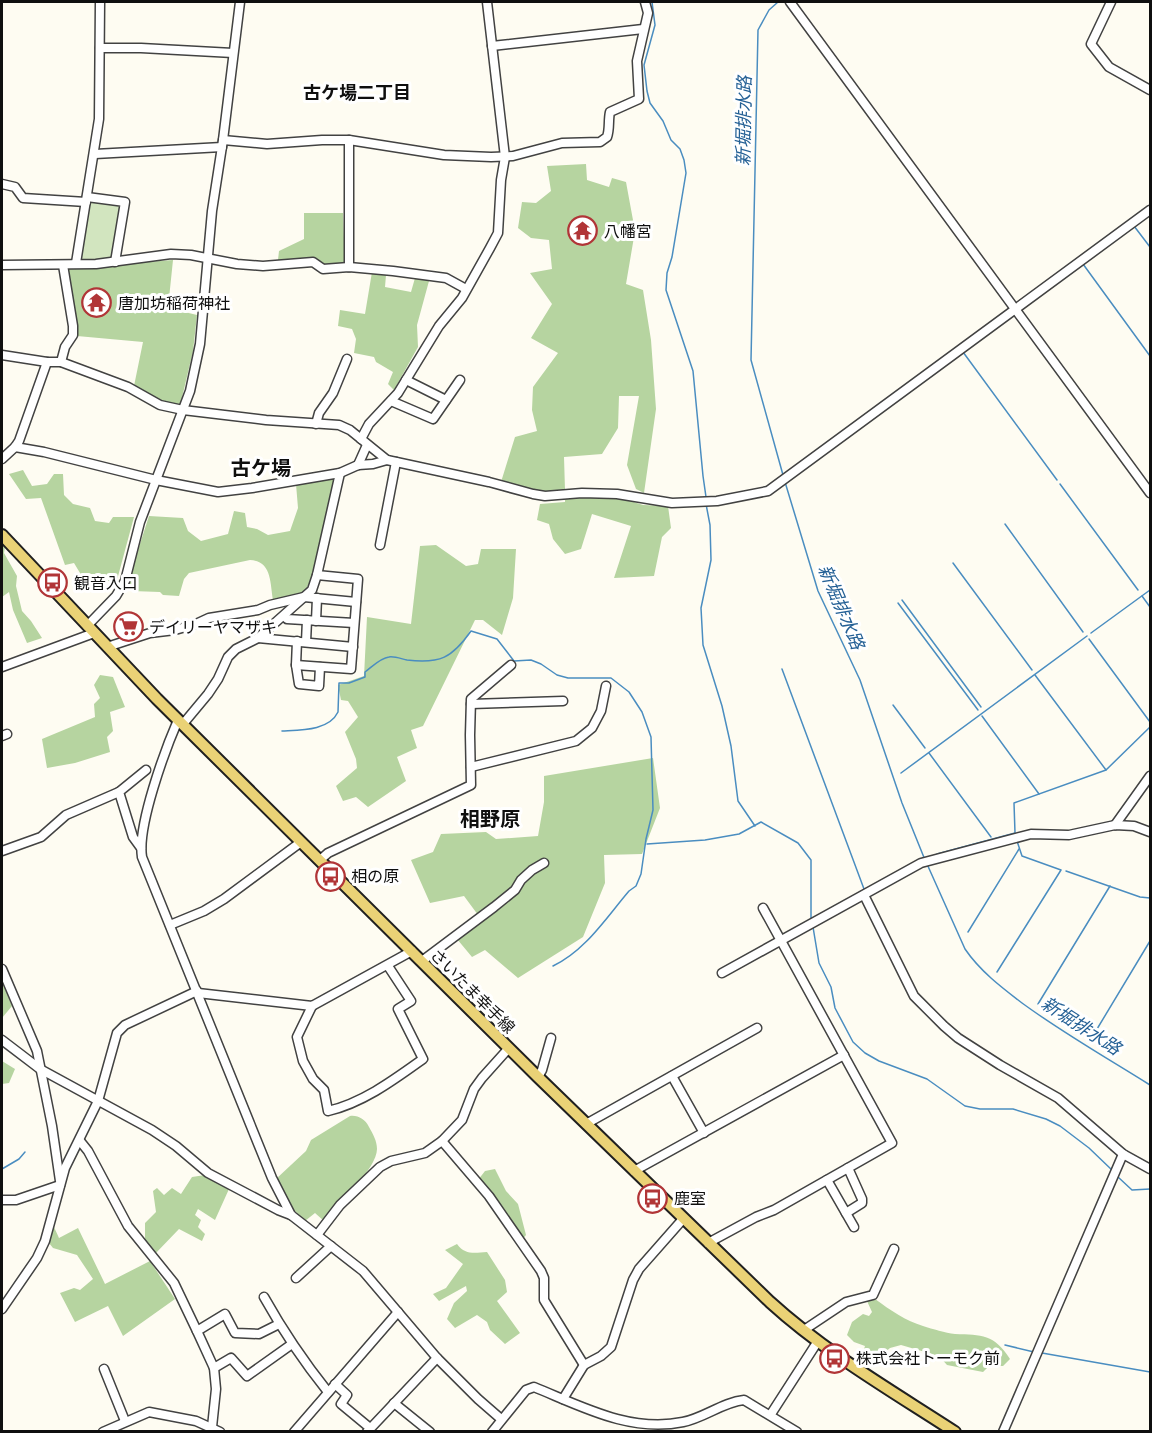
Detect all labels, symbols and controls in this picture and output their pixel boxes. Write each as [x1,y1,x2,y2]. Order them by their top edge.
water label: 新堀排水路 [730,74,756,166]
district label: 古ケ場二丁目 [303,80,411,104]
temple icon: 八幡宮 [567,215,599,247]
place label: 八幡宮 [604,220,652,241]
temple icon: 唐加坊稲荷神社 [81,287,113,319]
place label: 唐加坊稲荷神社 [118,292,230,313]
district label: 古ケ場 [231,453,291,480]
water label: 新堀排水路 [813,560,871,655]
bus stop icon: 観音入口 [37,567,69,599]
place label: 観音入口 [74,572,138,593]
supermarket icon: デイリーヤマザキ [112,611,144,643]
place label: デイリーヤマザキ [149,616,277,637]
district label: 相野原 [460,804,520,831]
bus stop icon: 相の原 [314,860,346,892]
place label: 相の原 [351,865,399,886]
street label: さいたま幸手線 [426,944,520,1038]
water label: 新堀排水路 [1037,991,1127,1061]
bus stop icon: 鹿室 [637,1182,669,1214]
place label: 鹿室 [674,1187,706,1208]
bus stop icon: 株式会社トーモク前 [819,1342,851,1374]
place label: 株式会社トーモク前 [856,1347,1000,1368]

